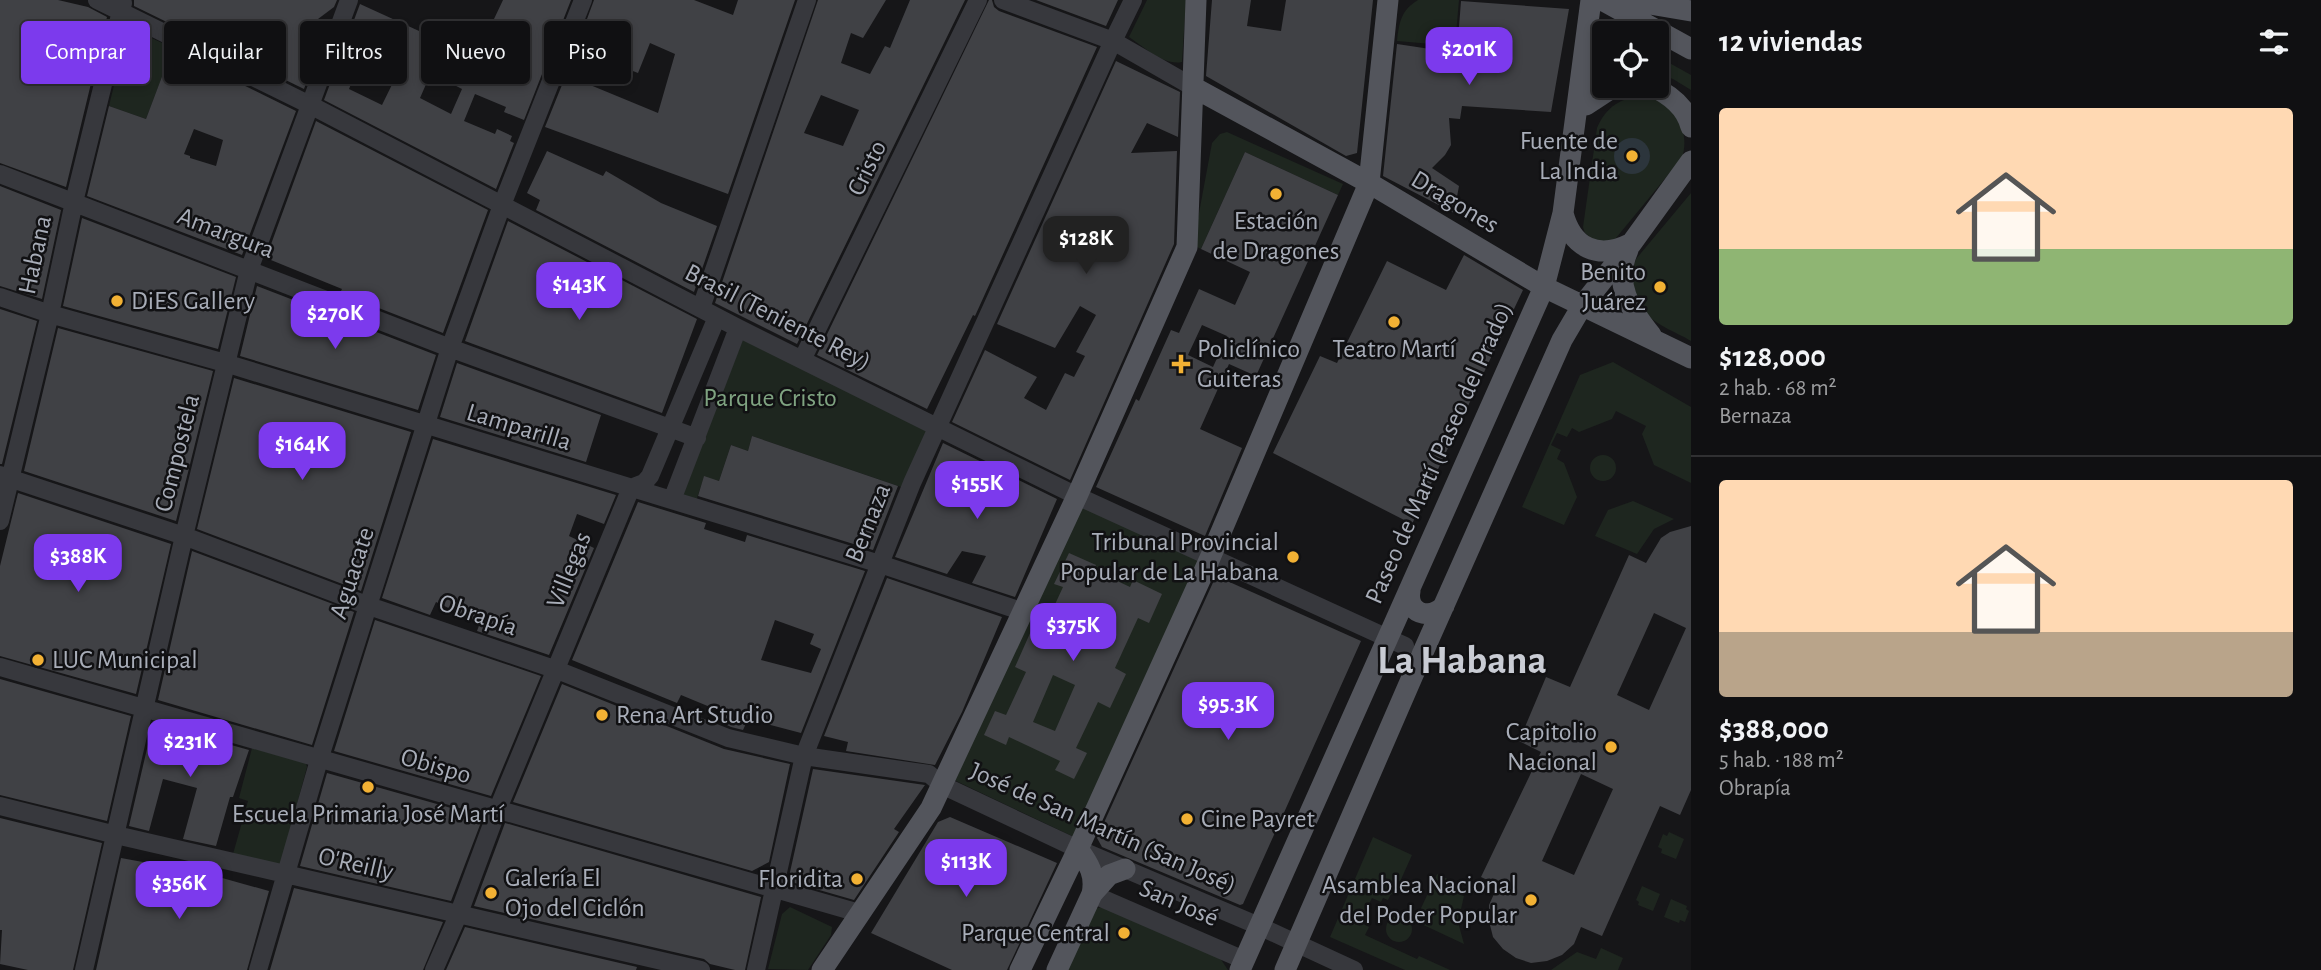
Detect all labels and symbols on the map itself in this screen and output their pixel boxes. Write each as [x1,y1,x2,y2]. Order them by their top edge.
pin: $201K [1420,28,1518,87]
place label: Fuente de La India [1520,128,1618,184]
street label: Cristo [843,136,891,200]
marker: Fuente de La India [1624,148,1640,164]
street label: Dragones [1407,166,1503,238]
marker: Estación de Dragones [1268,186,1284,202]
street label: Amargura [174,203,278,263]
place label: Estación de Dragones [1213,208,1339,264]
street label: Habana [14,213,56,297]
pin: $128K [1037,216,1135,276]
street label: Brasil (Teniente Rey) [681,259,875,375]
place label: Benito Juárez [1580,259,1646,315]
pin: $143K [530,262,628,322]
marker: Benito Juárez [1652,279,1668,295]
place label: DiES Gallery [131,288,255,314]
pin: $270K [286,292,384,351]
marker: DiES Gallery [109,293,125,309]
street label: Paseo de Martí (Paseo del Prado) [1361,298,1517,608]
marker: Teatro Martí [1386,314,1402,330]
place label: Policlínico Guiteras [1197,336,1300,392]
place label: Teatro Martí [1332,336,1457,362]
marker: Policlínico Guiteras [1171,354,1191,374]
park label: Parque Cristo [703,385,837,411]
street label: Compostela [150,392,204,514]
street label: Lamparilla [464,399,574,455]
pin: $164K [253,422,351,482]
pin: $155K [928,462,1026,521]
street label: Bernaza [841,480,895,566]
street label: Aguacate [325,524,379,622]
street label: Villegas [542,528,596,612]
place label: Tribunal Provincial Popular de La Habana [1060,529,1279,585]
pin: $388K [29,534,127,594]
marker: Tribunal Provincial Popular de La Habana [1285,549,1301,565]
street label: Obrapía [435,589,521,641]
pin: $375K [1024,604,1122,663]
district label: La Habana [1377,641,1547,681]
place label: LUC Municipal [52,647,198,673]
marker: LUC Municipal [30,652,46,668]
pin: $95.3K [1171,682,1285,742]
place label: Rena Art Studio [616,702,773,728]
marker: Rena Art Studio [594,707,610,723]
place label: Capitolio Nacional [1506,719,1597,775]
pin: $231K [141,720,239,779]
marker: Capitolio Nacional [1603,739,1619,755]
street label: Obispo [398,744,474,788]
street label: José de San Martín (San José) [966,757,1240,899]
marker: Escuela Primaria José Martí [360,779,376,795]
place label: Escuela Primaria José Martí [232,801,505,827]
place label: Cine Payret [1201,806,1315,832]
marker: Cine Payret [1179,811,1195,827]
pin: $113K [917,839,1015,899]
street label: O'Reilly [316,843,396,885]
pin: $356K [130,862,228,921]
place label: Galería El Ojo del Ciclón [505,865,645,921]
place label: Floridita [758,866,843,892]
marker: Floridita [849,871,865,887]
place label: Asamblea Nacional del Poder Popular [1322,872,1518,928]
street label: San José [1136,875,1222,931]
marker: Galería El Ojo del Ciclón [483,885,499,901]
marker: Asamblea Nacional del Poder Popular [1523,892,1539,908]
place label: Parque Central [961,920,1110,946]
marker: Parque Central [1116,925,1132,941]

